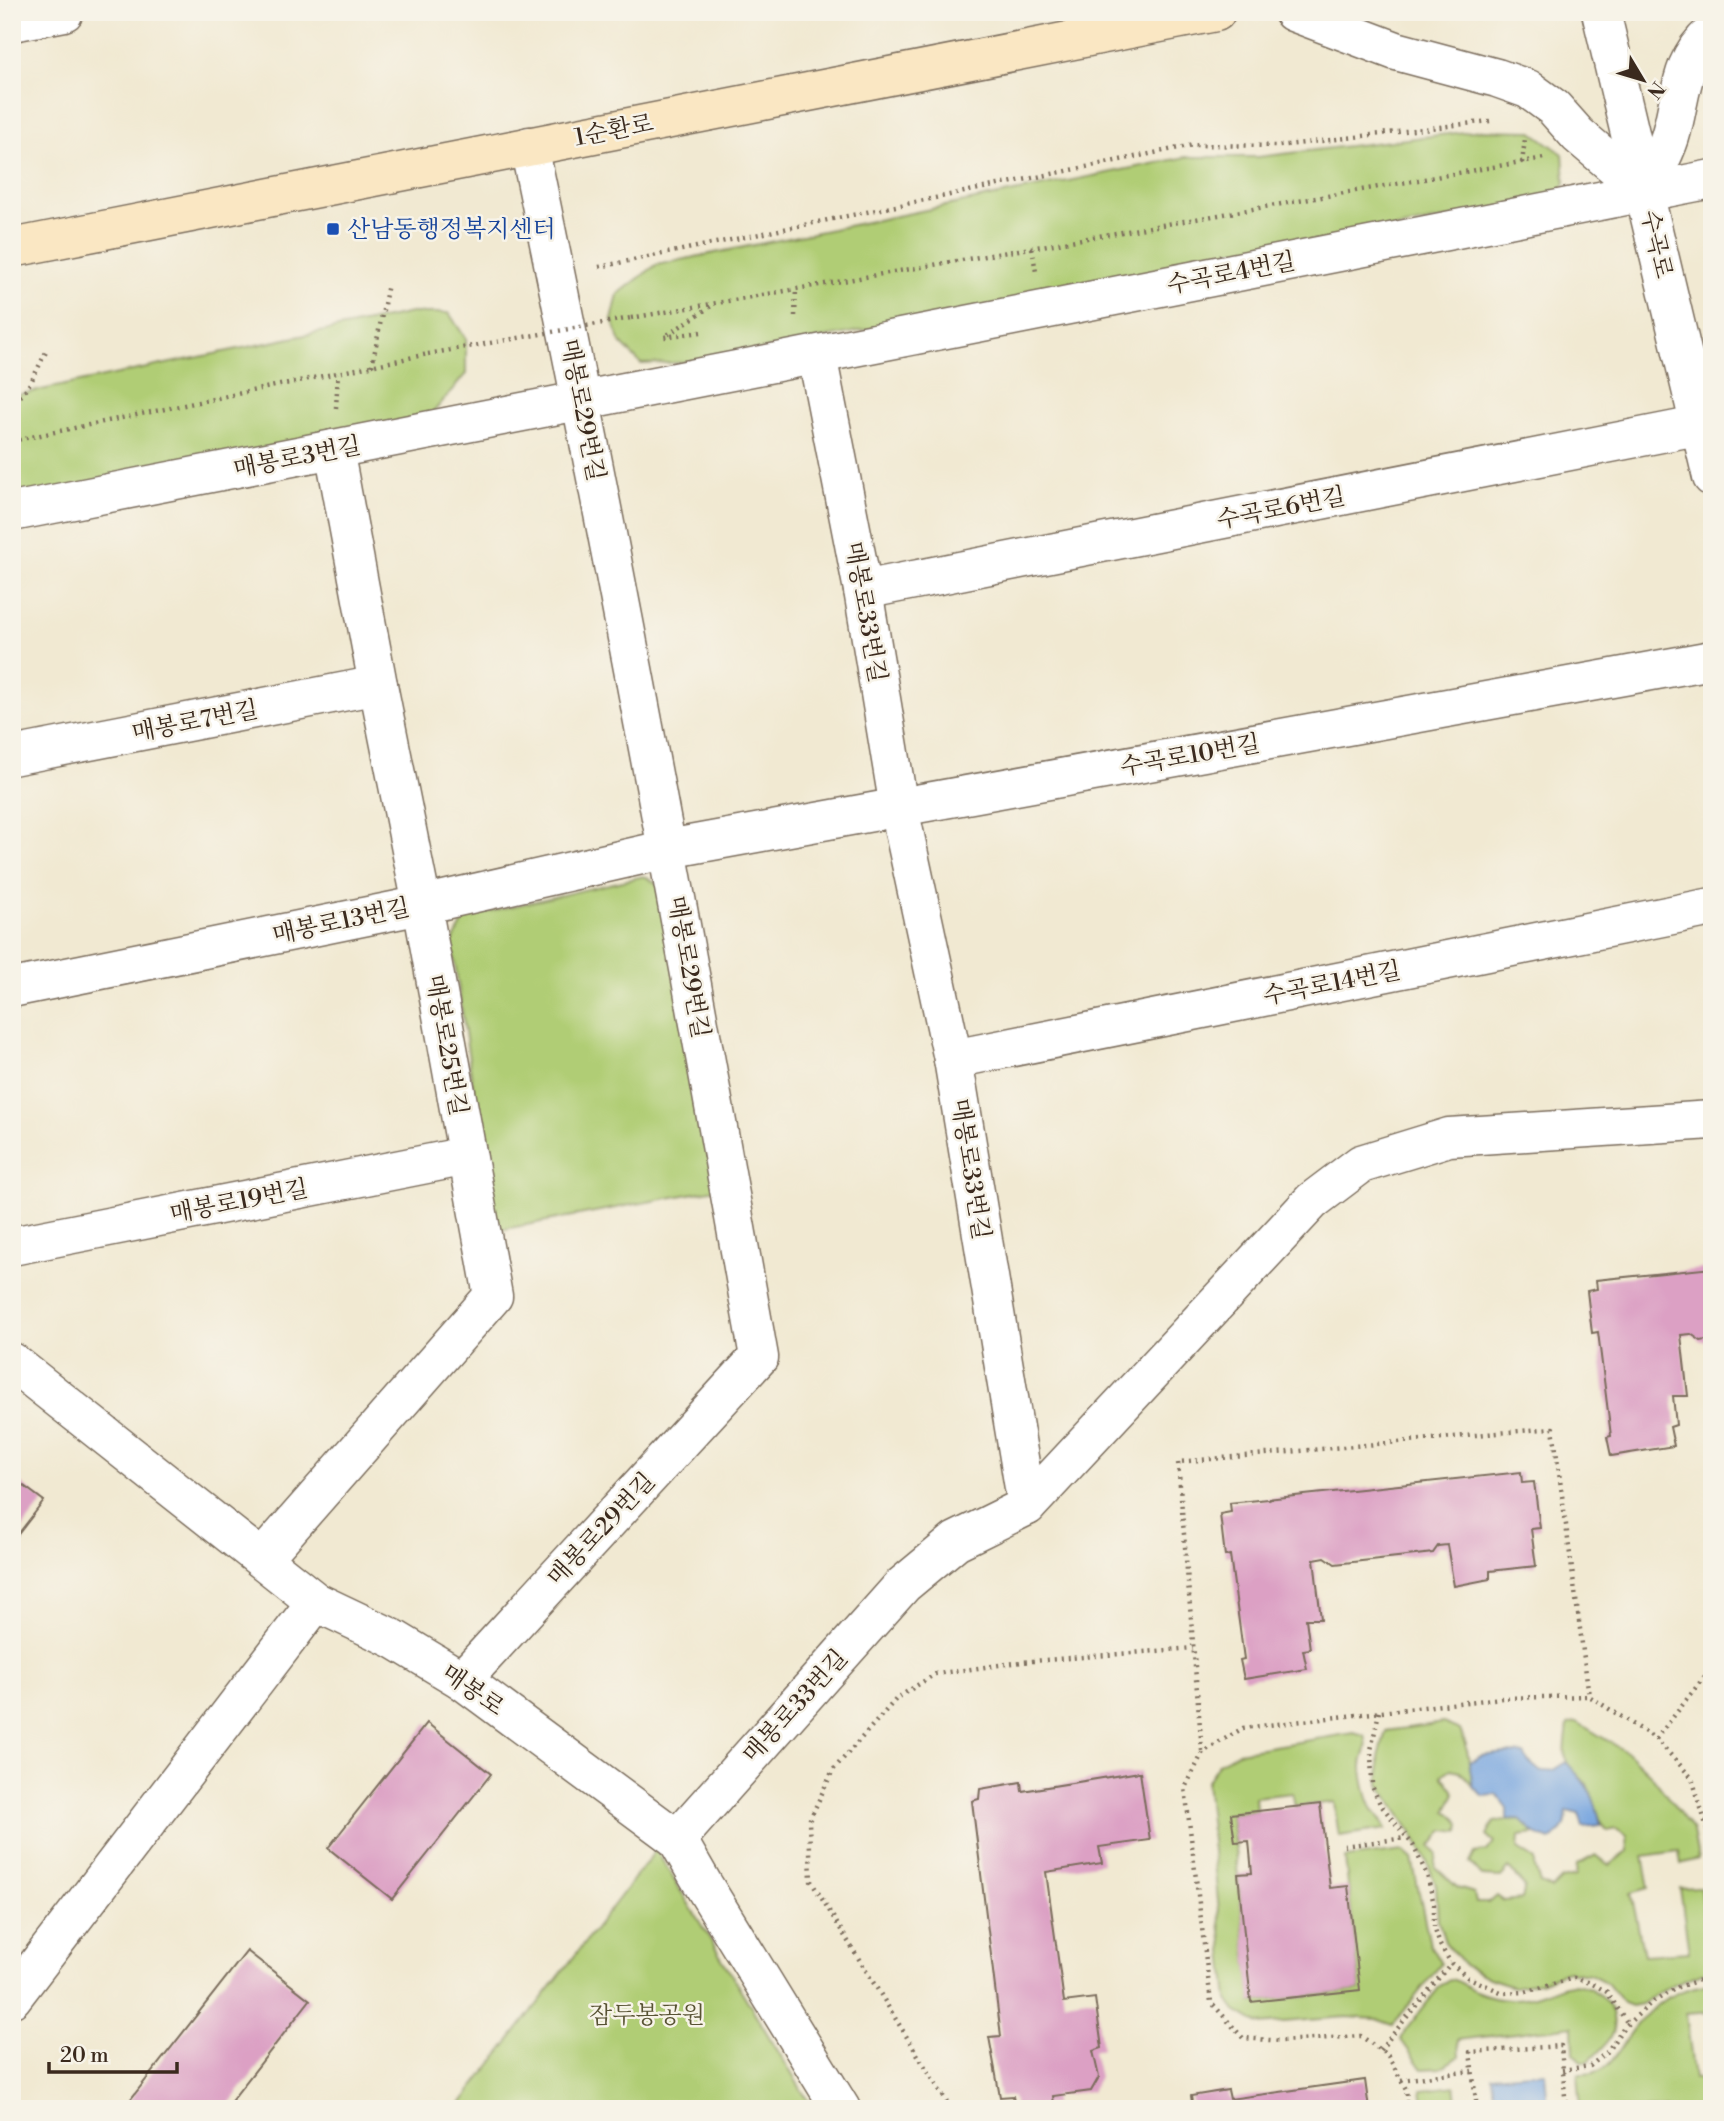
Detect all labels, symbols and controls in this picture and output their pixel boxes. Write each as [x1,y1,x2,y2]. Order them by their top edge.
north arrow [1608,46,1678,116]
text: N [1642,77,1670,103]
street label: 1순환로 [572,109,656,153]
street label: 수곡로 [1634,207,1678,281]
place label: 산남동행정복지센터 [347,215,556,245]
marker: 산남동행정복지센터 [325,221,341,237]
street label: 수곡로4번길 [1164,247,1298,301]
street label: 매봉로29번길 [554,337,610,484]
street label: 매봉로3번길 [231,431,363,485]
street label: 수곡로6번길 [1214,482,1348,536]
street label: 매봉로33번길 [838,539,892,685]
street label: 매봉로7번길 [129,695,261,749]
street label: 수곡로10번길 [1118,729,1262,783]
street label: 매봉로13번길 [270,893,413,951]
street label: 매봉로29번길 [661,894,715,1041]
street label: 수곡로14번길 [1261,956,1404,1012]
street label: 매봉로25번길 [419,972,473,1118]
street label: 매봉로33번길 [944,1096,996,1242]
street label: 매봉로19번길 [168,1174,311,1230]
street label: 매봉로29번길 [542,1467,662,1593]
street label: 매봉로33번길 [737,1644,855,1770]
street label: 매봉로 [435,1659,510,1723]
park label: 잠두봉공원 [589,2001,705,2031]
scale bar [49,2030,177,2074]
text: 20 m [60,2043,109,2069]

